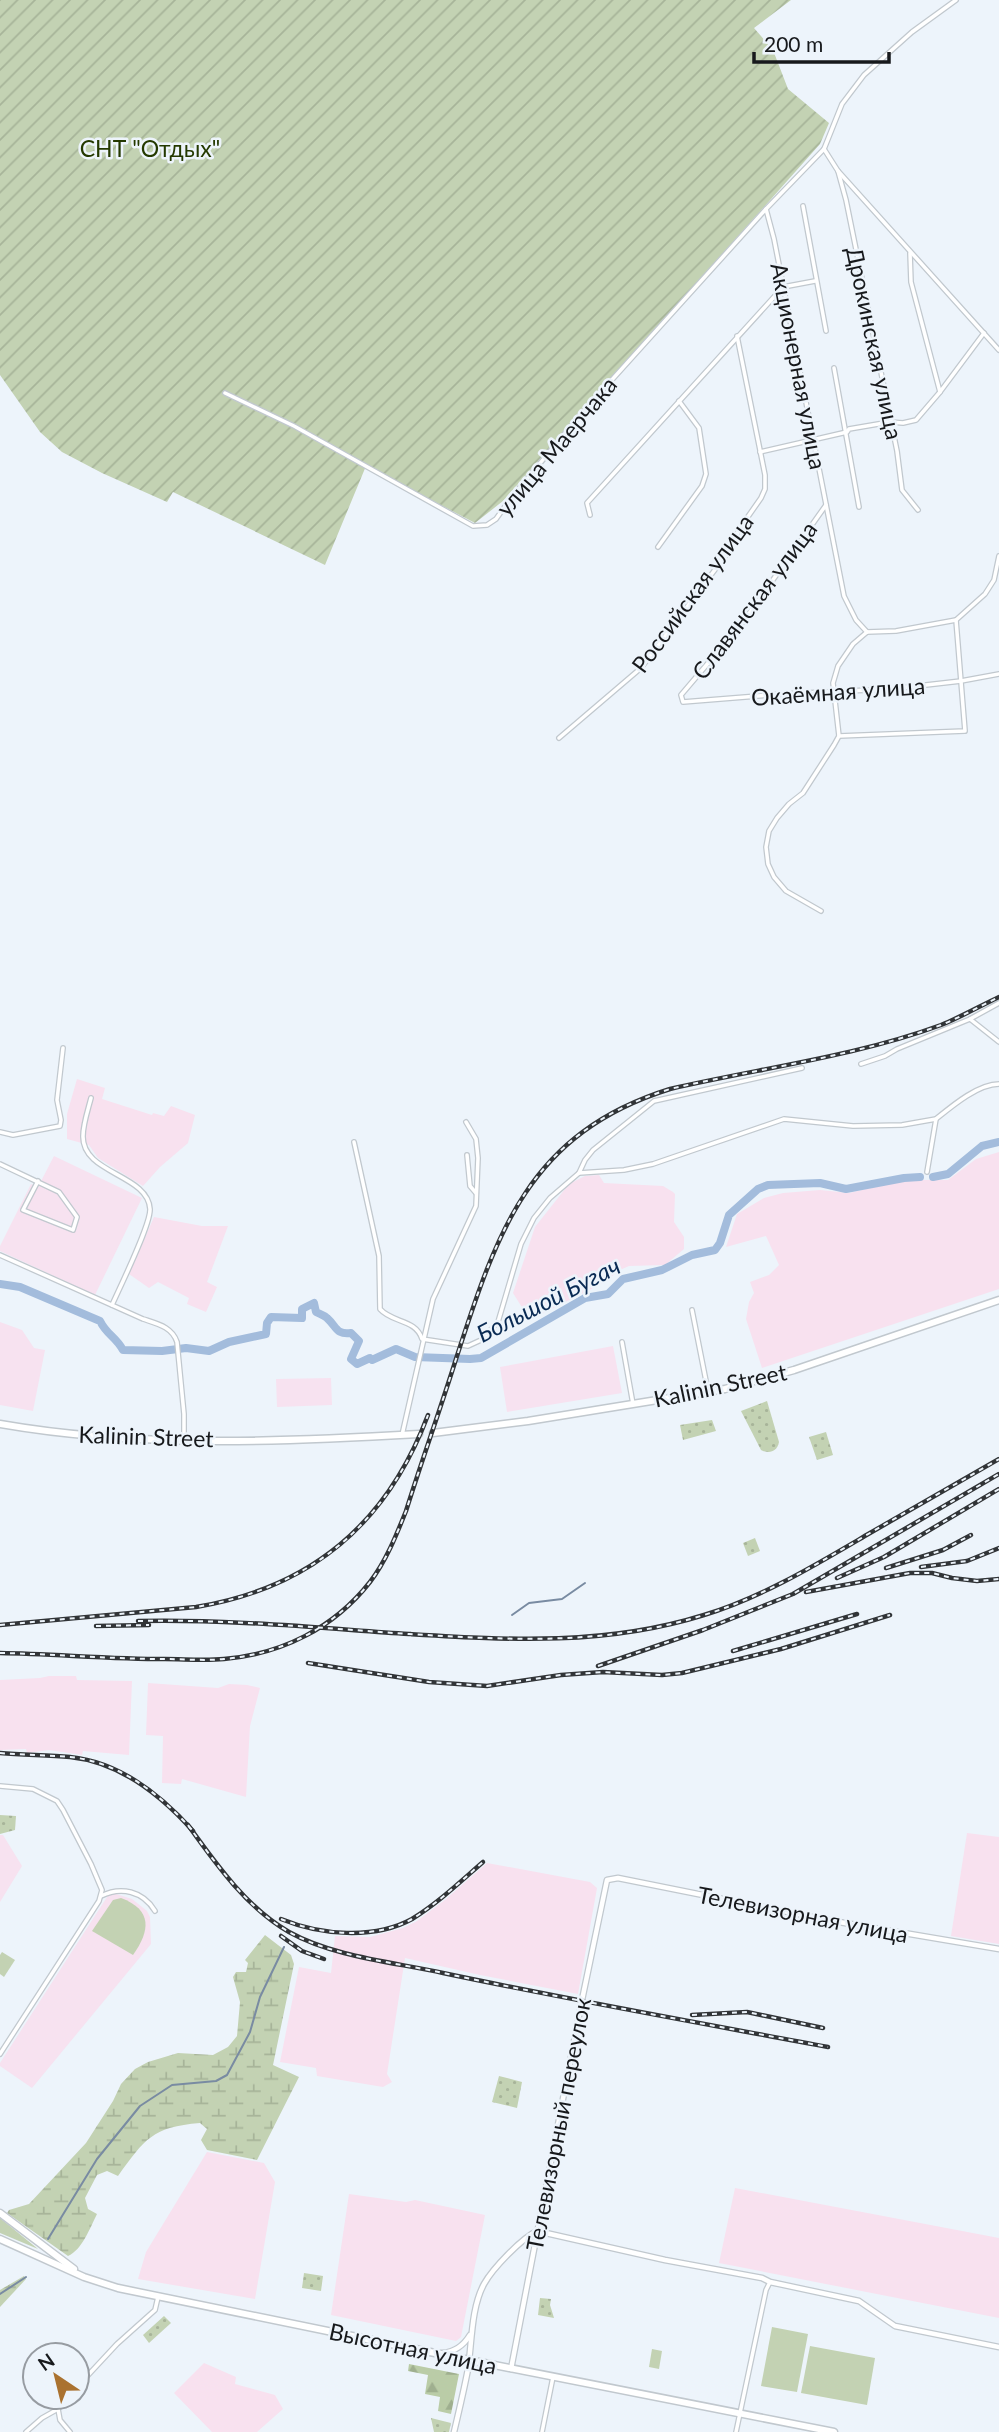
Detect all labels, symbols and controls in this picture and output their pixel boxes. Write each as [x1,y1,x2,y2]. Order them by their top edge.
scale bar [754,21,889,65]
text: 200 m [764,31,823,56]
park label: СНТ "Отдых" [80,134,220,162]
street label: Дрокинская улица [841,244,909,442]
street label: Акционерная улица [765,260,833,472]
street label: улица Маерчака [490,371,622,521]
street label: Российская улица [625,508,759,678]
street label: Славянская улица [686,516,822,684]
street label: Окаёмная улица [750,671,926,711]
water label: Большой Бугач [471,1250,625,1348]
street label: Kalinin Street [651,1357,790,1413]
street label: Kalinin Street [78,1420,215,1452]
street label: Телевизорная улица [695,1880,911,1948]
street label: Телевизорный переулок [520,1995,596,2253]
street label: Высотная улица [327,2317,499,2379]
north arrow [21,2341,91,2411]
text: N [33,2348,59,2375]

